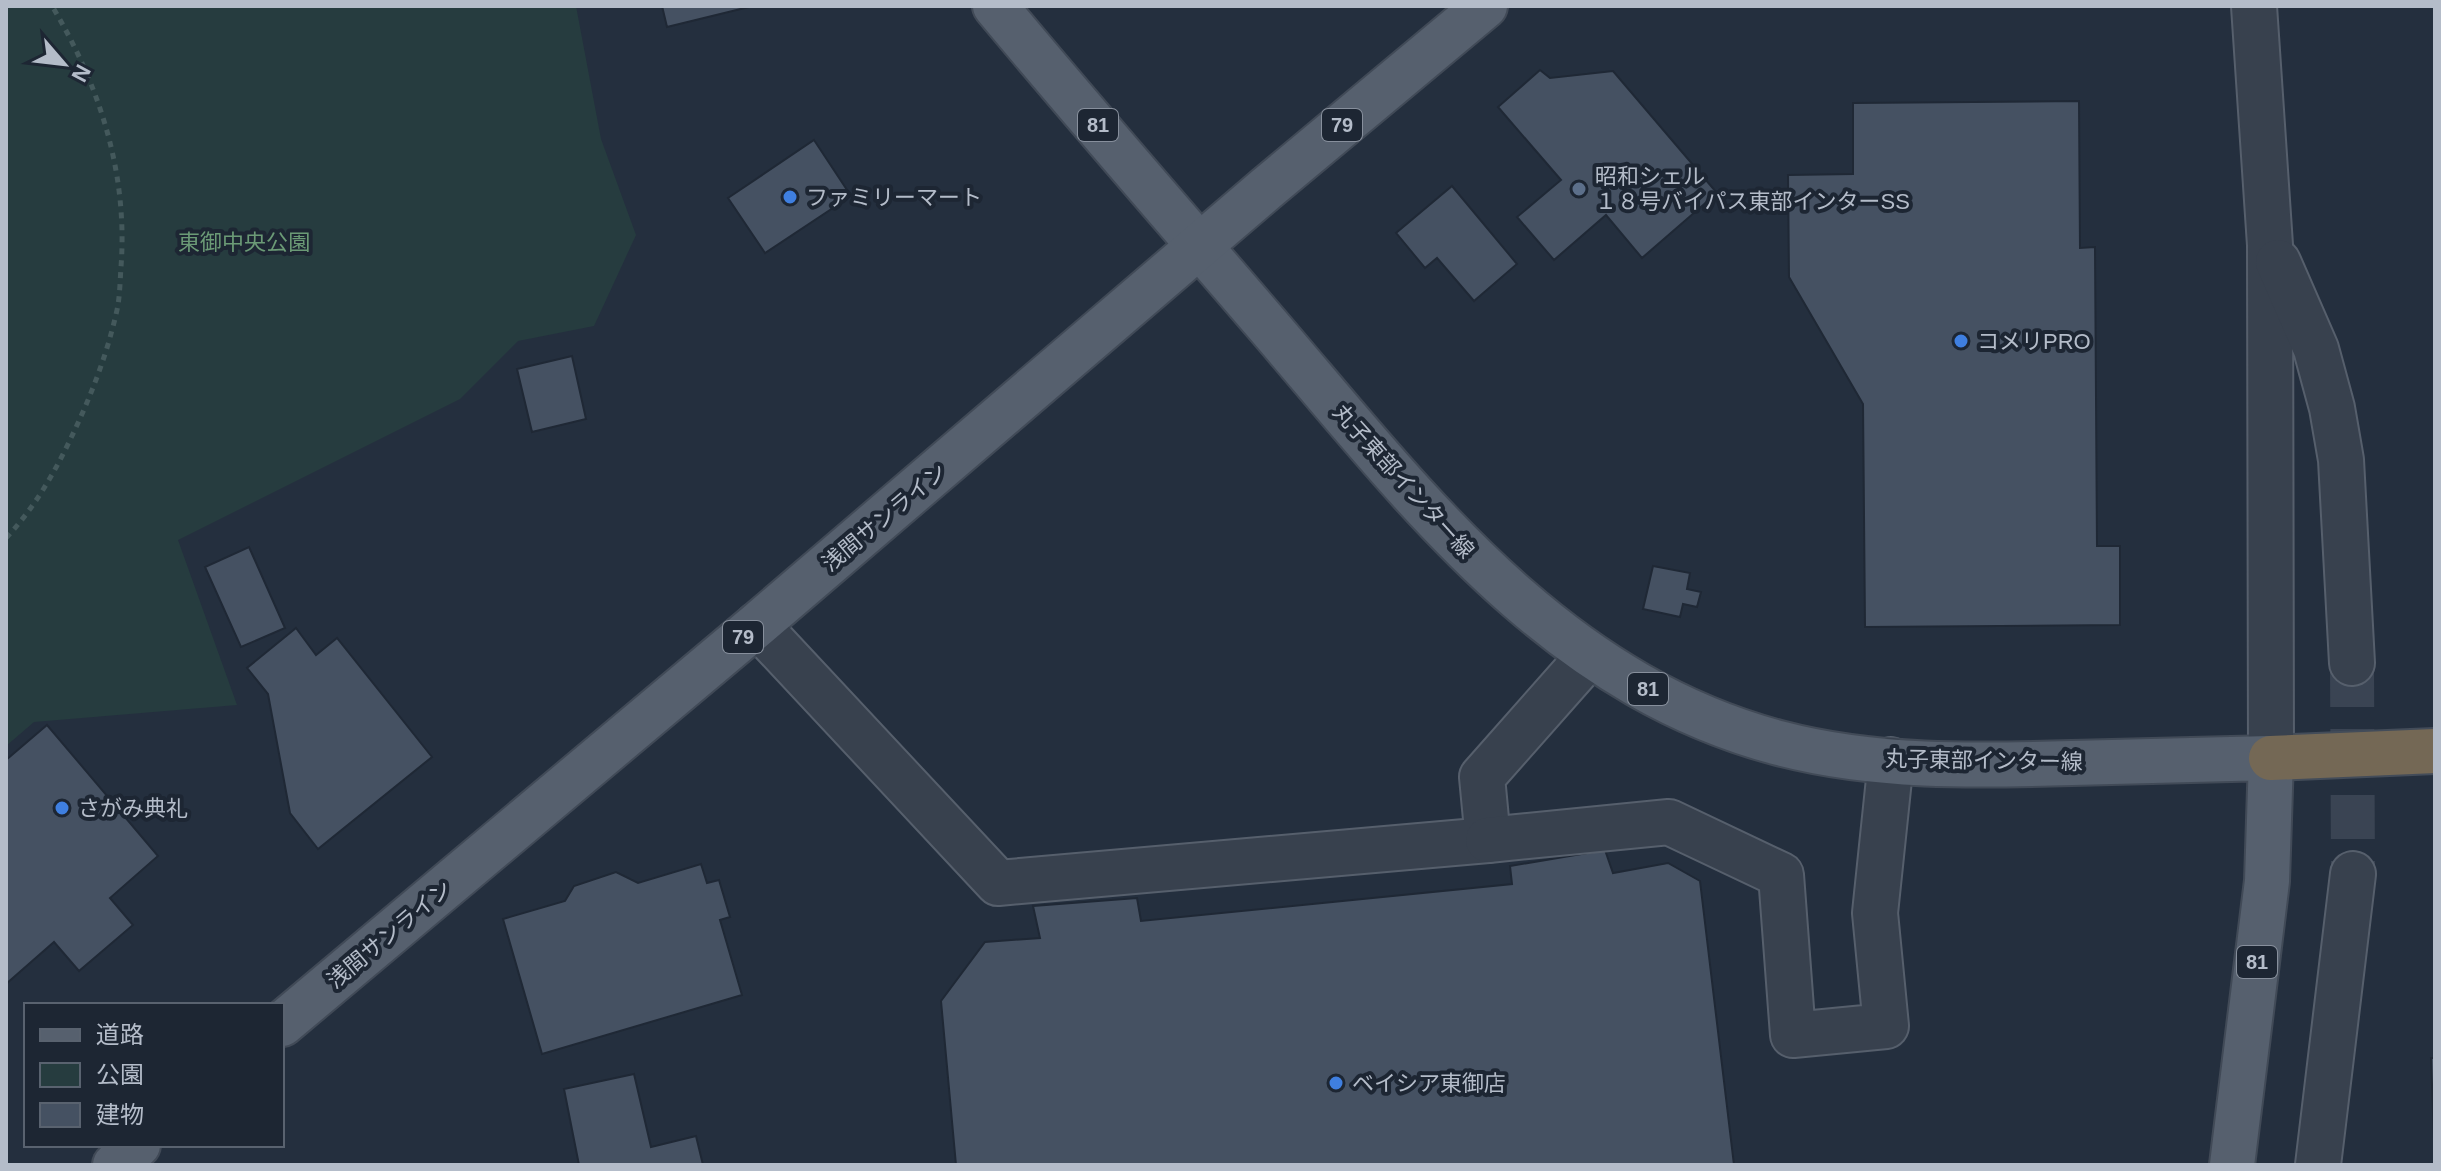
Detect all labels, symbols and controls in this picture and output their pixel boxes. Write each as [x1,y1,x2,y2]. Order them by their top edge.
north arrow [24,24,104,104]
text: N [66,60,96,86]
road number: 81 [1078,109,1118,141]
road number: 79 [1322,109,1362,141]
place label: 昭和シェル １８号バイパス東部インターSS [1595,164,1910,214]
marker: 昭和シェル １８号バイパス東部インターSS [1570,180,1588,198]
place label: ファミリーマート [806,185,982,210]
marker: ファミリーマート [781,188,799,206]
park label: 東御中央公園 [178,230,310,255]
place label: コメリPRO [1977,329,2091,354]
marker: コメリPRO [1952,332,1970,350]
street label: 丸子東部インター線 [1328,399,1479,563]
street label: 浅間サンライン [817,458,951,576]
road number: 79 [723,621,763,653]
road number: 81 [1628,673,1668,705]
street label: 丸子東部インター線 [1885,746,2083,775]
place label: さがみ典礼 [78,796,188,821]
marker: さがみ典礼 [53,799,71,817]
street label: 浅間サンライン [322,875,456,993]
road number: 81 [2237,946,2277,978]
legend [24,1003,284,1147]
text: 道路 [96,1021,144,1048]
text: 公園 [96,1061,144,1088]
place label: ベイシア東御店 [1352,1071,1506,1096]
marker: ベイシア東御店 [1327,1074,1345,1092]
text: 建物 [96,1101,144,1128]

